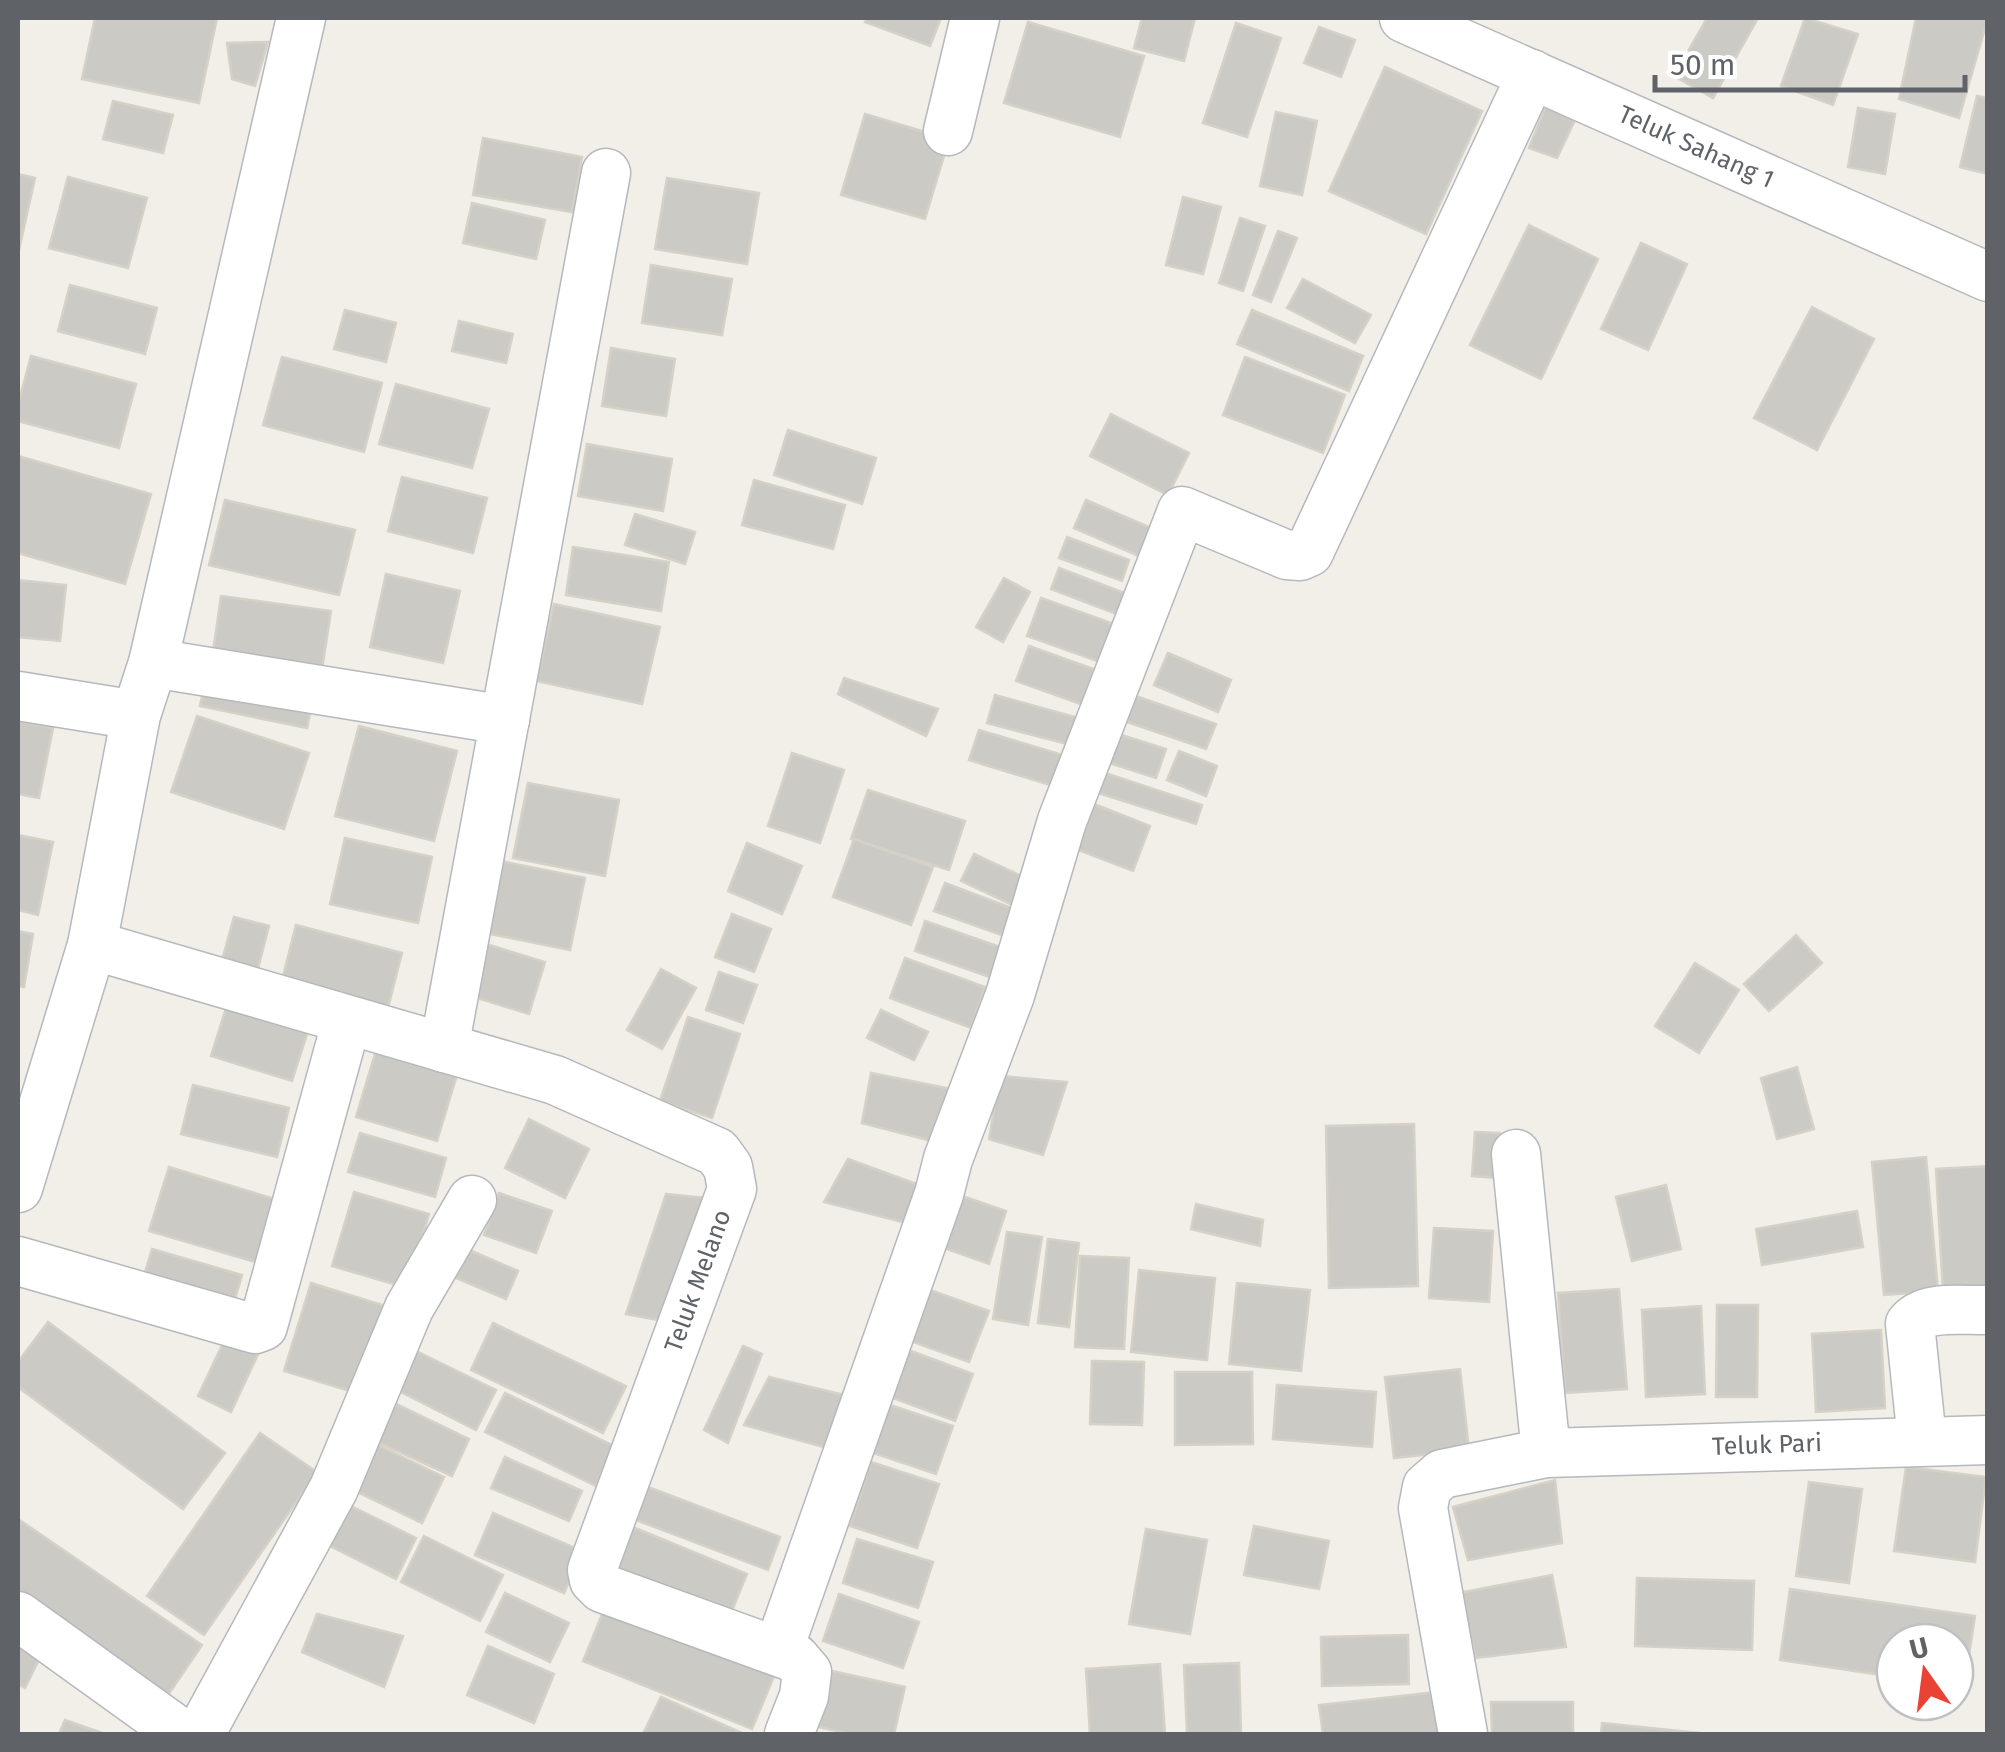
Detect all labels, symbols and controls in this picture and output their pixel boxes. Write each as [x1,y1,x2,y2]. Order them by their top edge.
scale bar [1655,30,1965,92]
text: 50 m [1670,47,1735,83]
street label: Teluk Sahang 1 [1614,99,1778,195]
street label: Teluk Melano [658,1206,738,1356]
street label: Teluk Pari [1712,1428,1822,1462]
north arrow [1875,1622,1975,1722]
text: U [1906,1630,1932,1666]

